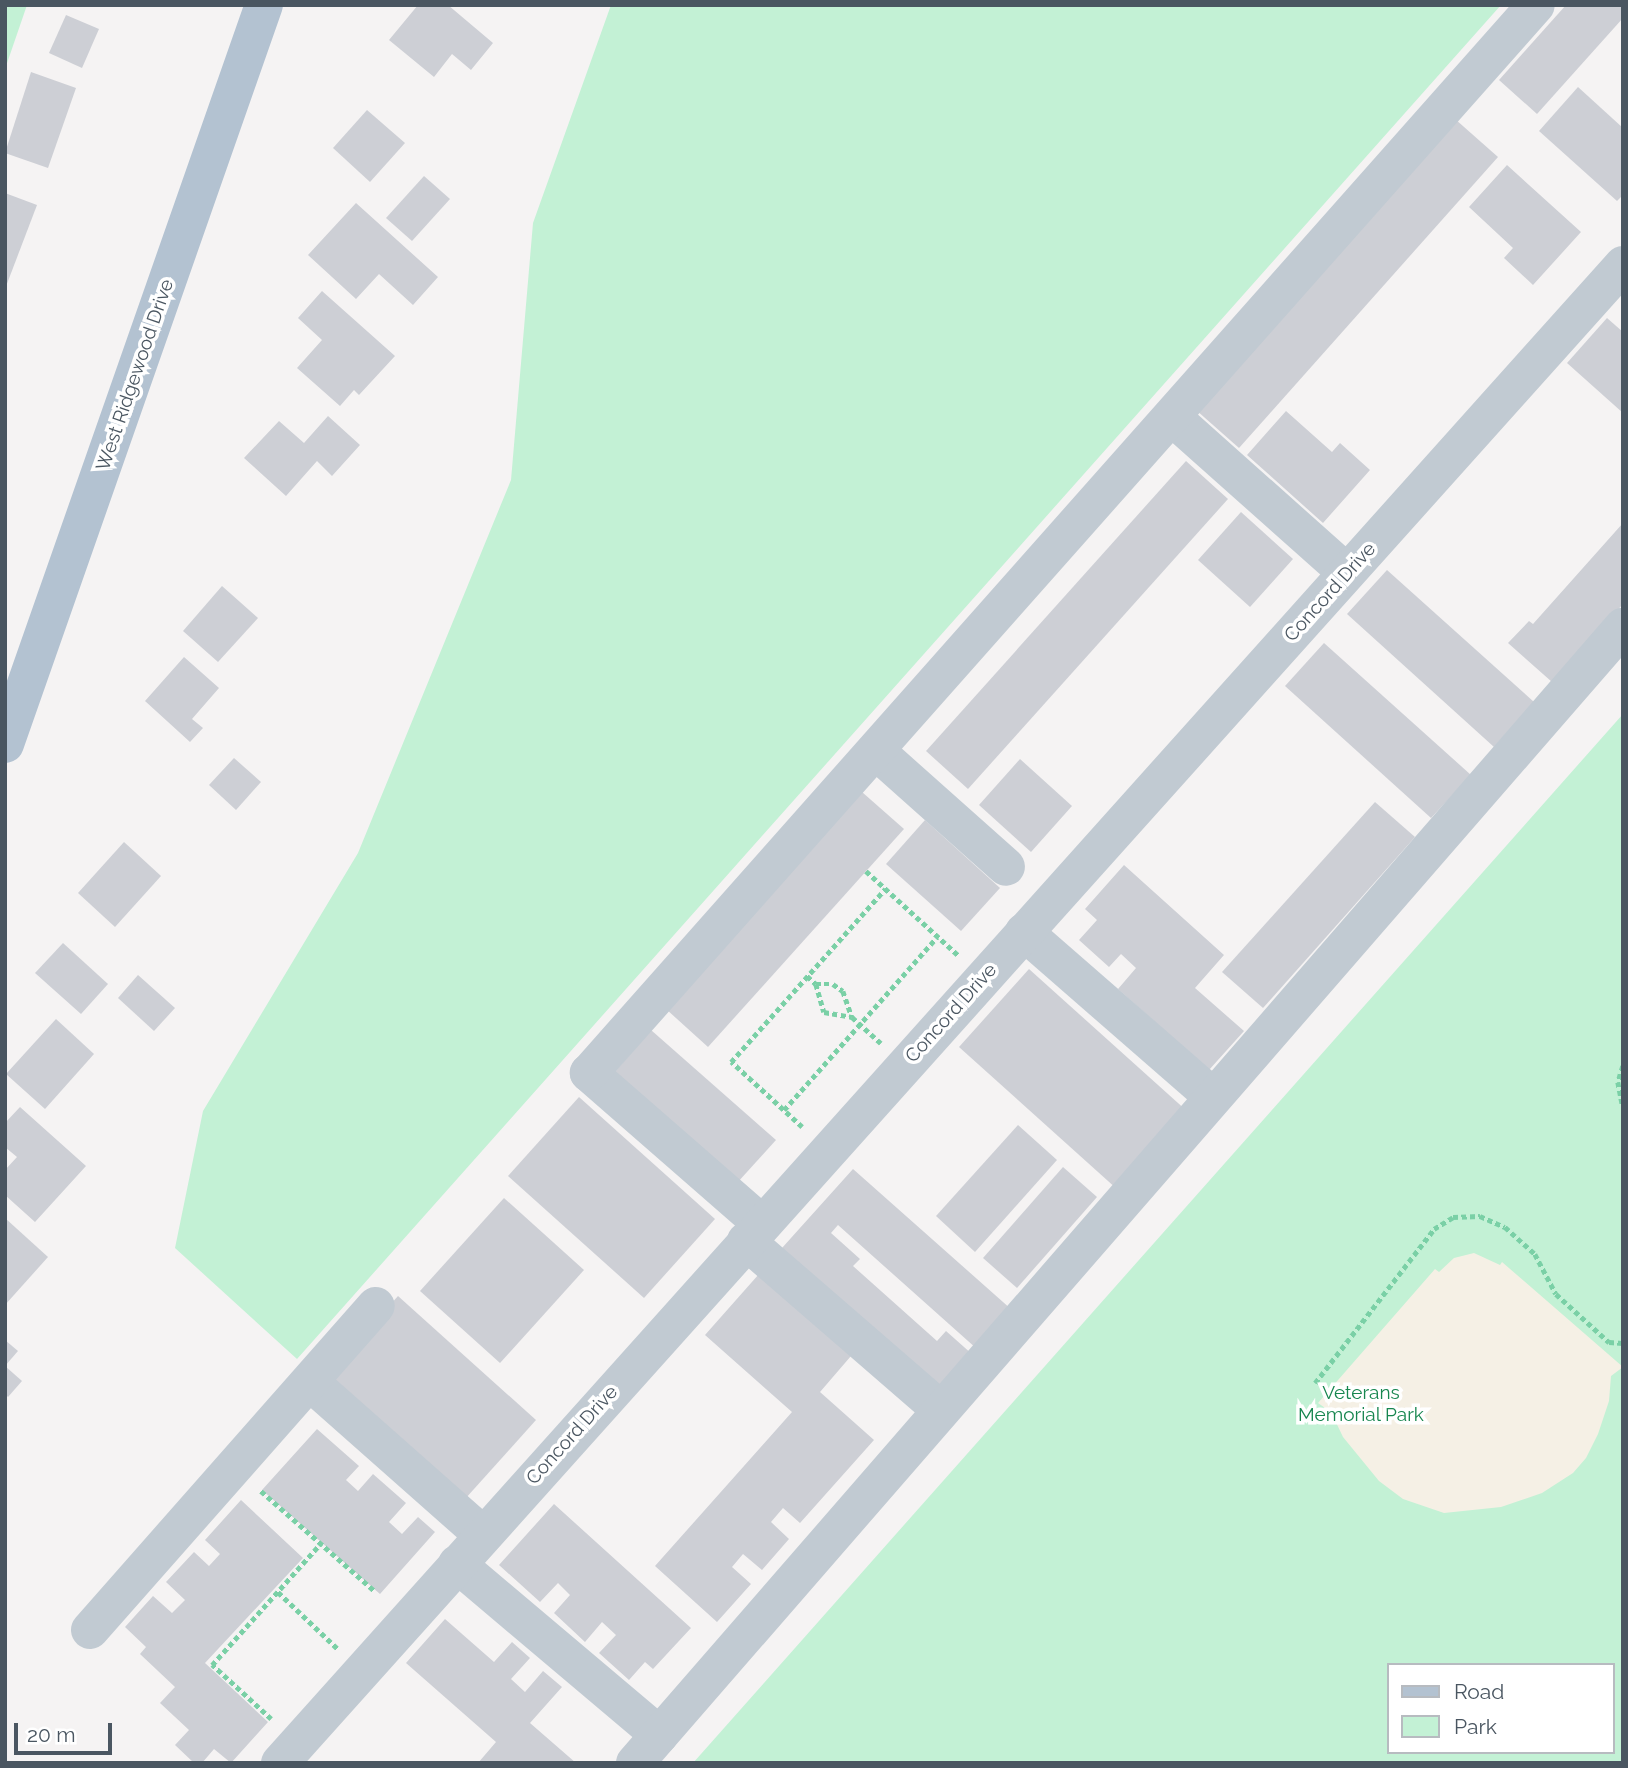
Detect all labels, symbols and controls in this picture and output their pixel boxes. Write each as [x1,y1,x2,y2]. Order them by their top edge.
street label: West Ridgewood Drive [92,276,178,474]
street label: Concord Drive [1280,538,1380,646]
street label: Concord Drive [901,959,1001,1067]
street label: Concord Drive [522,1381,622,1489]
park label: Veterans Memorial Park [1298,1382,1424,1426]
legend [1386,1663,1614,1754]
text: Road [1454,1679,1504,1704]
scale bar [18,1708,116,1752]
text: Park [1454,1714,1497,1739]
text: 20 m [27,1722,75,1747]

